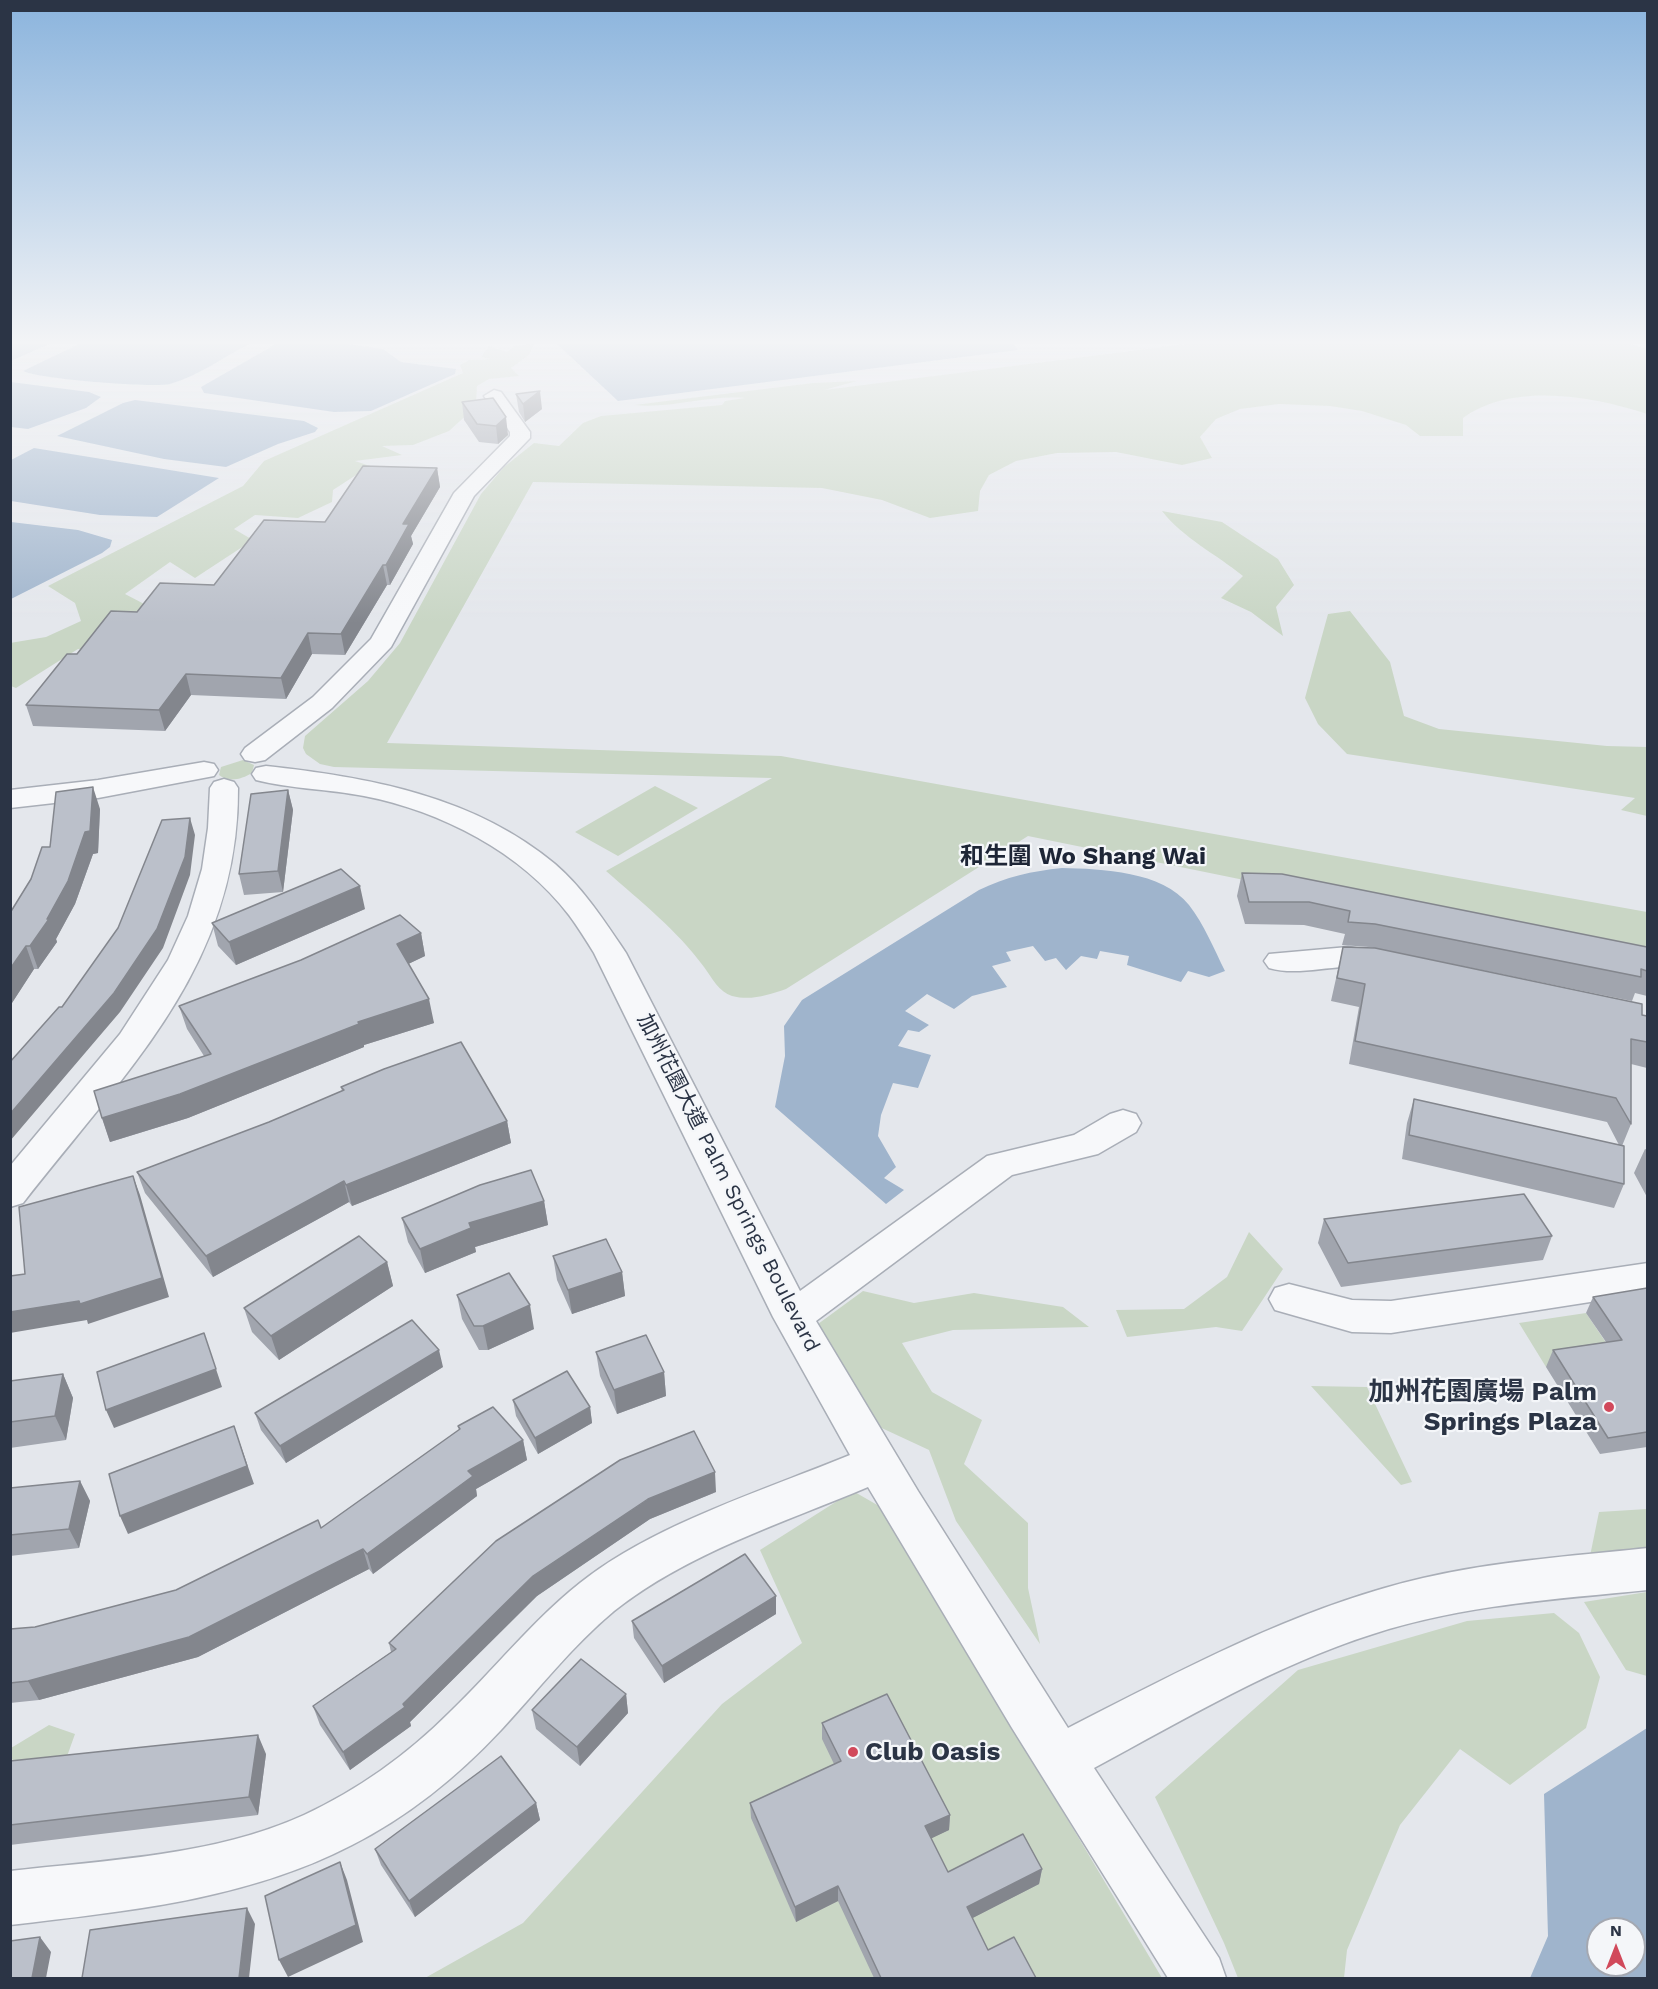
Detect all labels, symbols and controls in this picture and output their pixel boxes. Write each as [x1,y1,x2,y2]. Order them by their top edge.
district label: 和生圍 Wo Shang Wai [960,843,1206,871]
street label: 加州花園大道 Palm Springs Boulevard [631,1010,825,1356]
place label: 加州花園廣場 Palm Springs Plaza [1368,1376,1597,1438]
marker: 加州花園廣場 Palm Springs Plaza [1602,1400,1616,1414]
place label: Club Oasis [865,1736,1000,1768]
marker: Club Oasis [846,1745,860,1759]
north arrow [1586,1917,1646,1977]
text: N [1610,1921,1622,1940]

